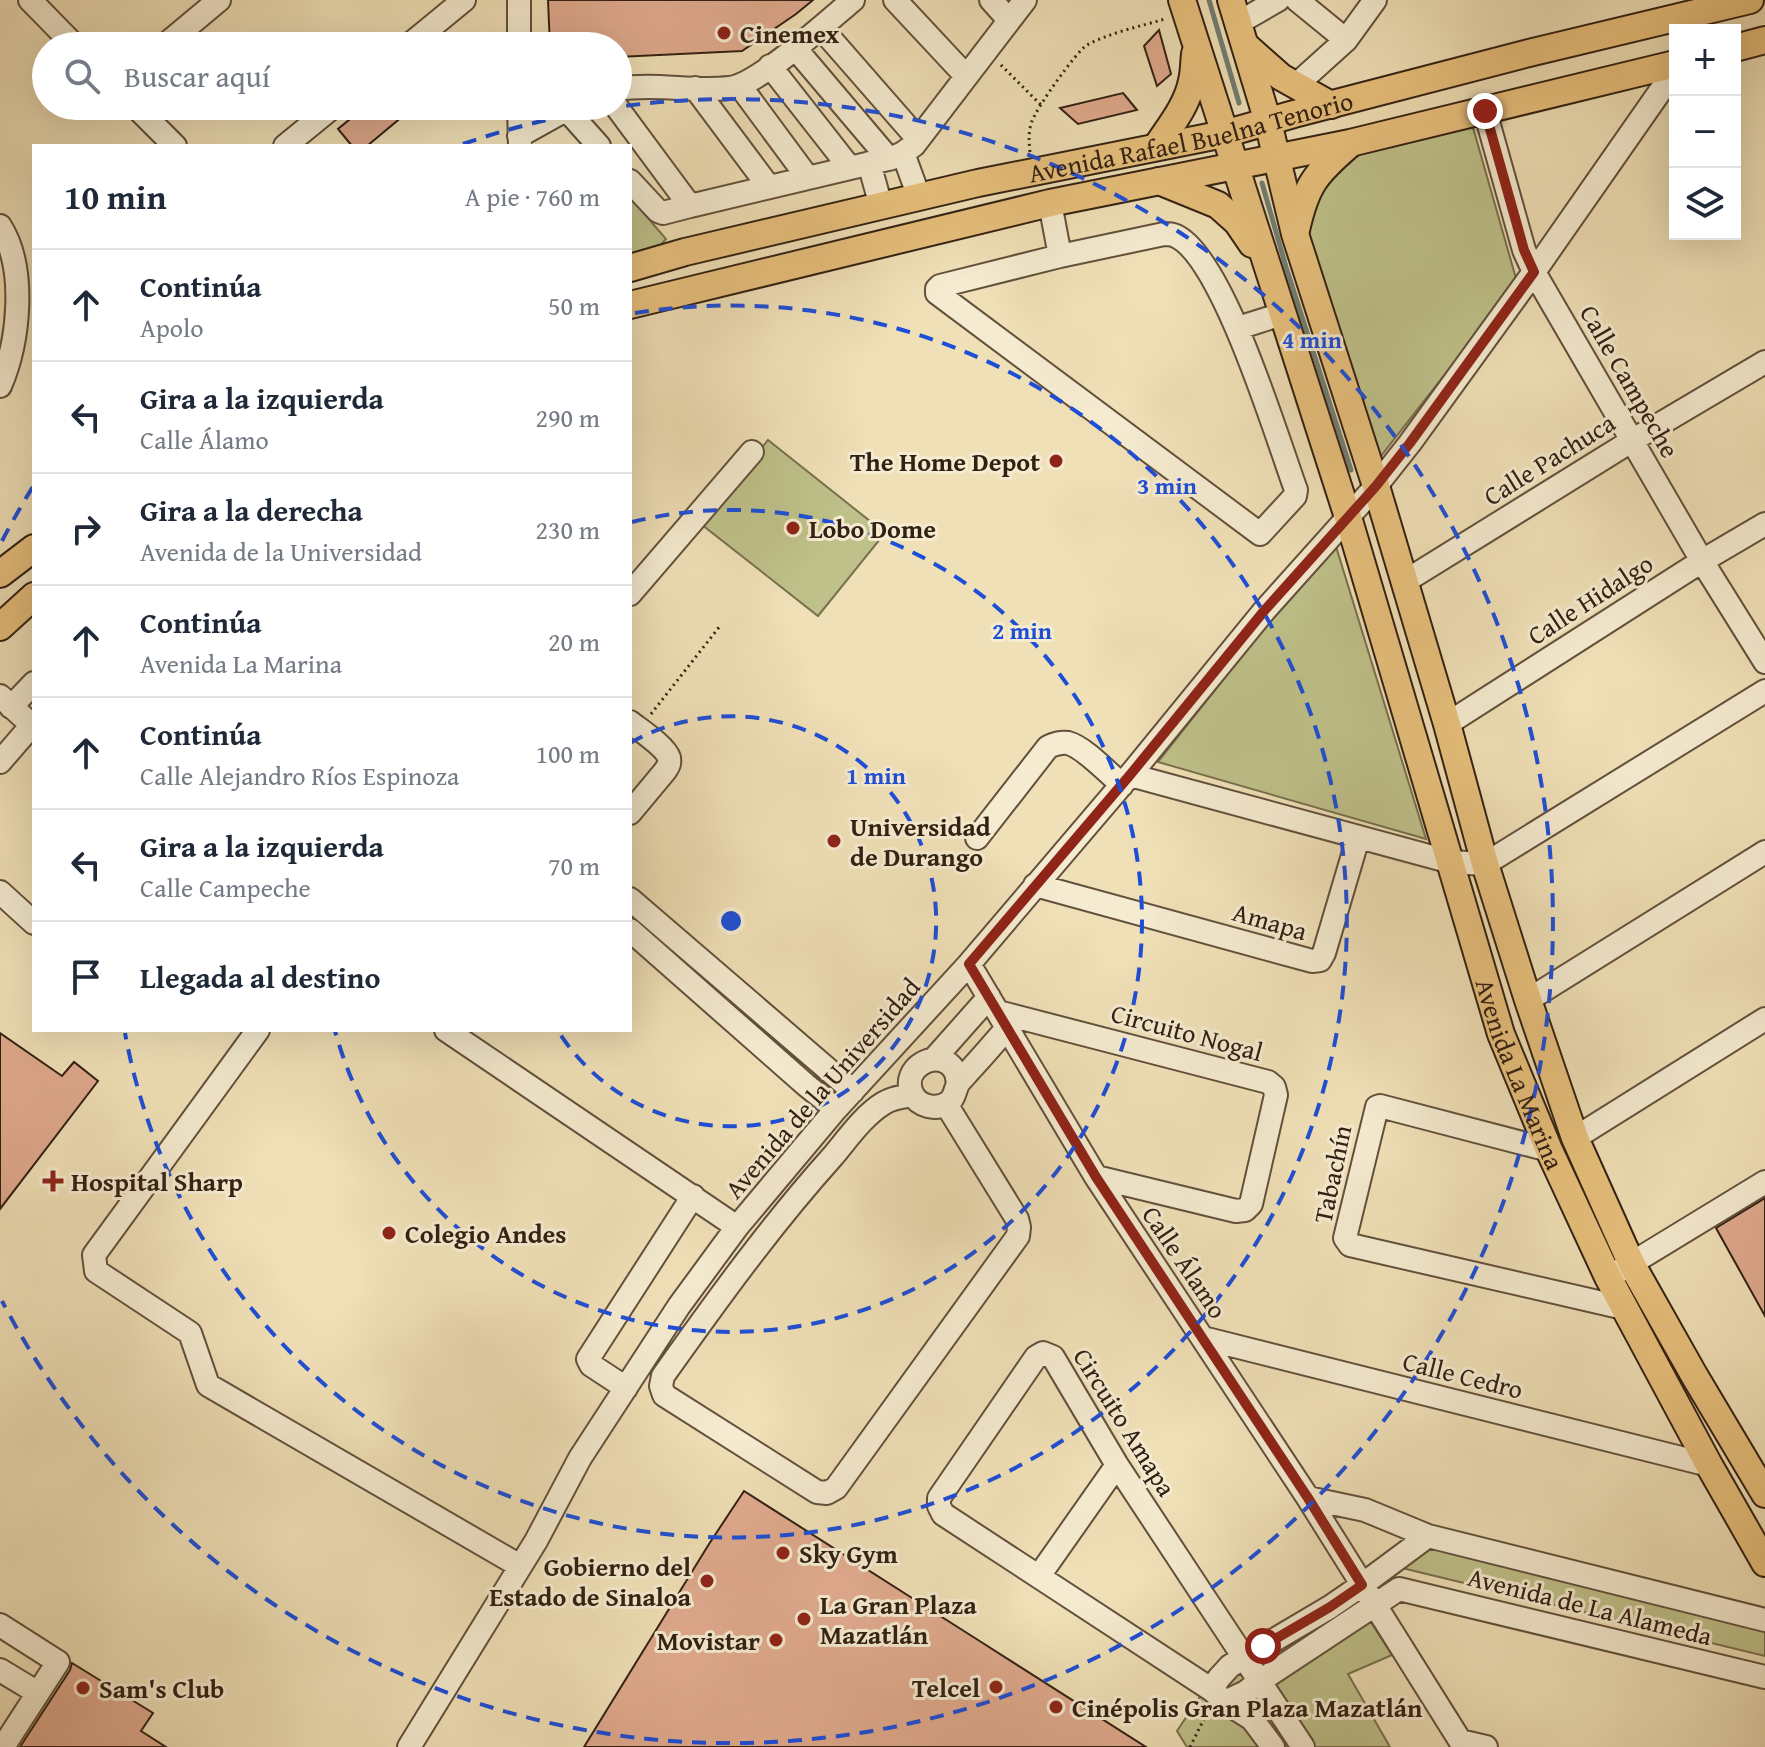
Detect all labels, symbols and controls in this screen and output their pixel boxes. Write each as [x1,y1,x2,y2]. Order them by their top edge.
place label: Cinemex [740,14,840,53]
marker: Cinemex [715,24,733,42]
map controls [1669,24,1741,240]
button: + [1669,24,1741,96]
search box [32,32,632,120]
icon: search [60,54,104,98]
text: Buscar aquí [124,54,270,98]
street label: Avenida Rafael Buelna Tenorio [1025,80,1357,192]
route end [1467,93,1503,129]
button: − [1669,96,1741,168]
button: layers [1669,168,1741,240]
text: 10 min [64,172,166,221]
text: A pie · 760 m [465,177,600,216]
text: Continúa [140,264,262,308]
icon: ahead [64,283,108,327]
text: 50 m [548,286,600,325]
street label: Calle Campeche [1570,297,1690,465]
text: Apolo [140,308,204,347]
text: 4 min [1282,322,1342,357]
text: Gira a la izquierda [140,376,384,420]
icon: left [64,395,108,439]
text: 290 m [535,398,600,437]
street label: Calle Pachuca [1476,403,1623,515]
text: Calle Álamo [140,420,269,459]
place label: The Home Depot [850,442,1040,481]
marker: The Home Depot [1047,452,1065,470]
text: 3 min [1137,468,1197,503]
text: Gira a la derecha [140,488,363,532]
icon: right [64,507,108,551]
place label: Lobo Dome [809,509,936,548]
text: 230 m [535,510,600,549]
marker: Lobo Dome [784,519,802,537]
text: Avenida de la Universidad [140,532,422,571]
street label: Calle Hidalgo [1519,544,1661,654]
text: Continúa [140,600,262,644]
text: 2 min [992,613,1052,648]
icon: ahead [64,619,108,663]
text: 20 m [548,622,600,661]
text: Avenida La Marina [140,644,342,683]
text: Continúa [140,712,262,756]
icon: ahead [64,731,108,775]
text: 100 m [535,734,600,773]
text: Calle Alejandro Ríos Espinoza [140,756,459,795]
text: 1 min [846,758,906,793]
place label: Universidad de Durango [850,807,991,876]
text: Gira a la izquierda [140,824,384,868]
marker: Universidad de Durango [825,832,843,850]
icon: left [64,843,108,887]
text: 70 m [548,846,600,885]
text: Calle Campeche [140,868,311,907]
street label: Amapa [1228,892,1312,950]
centre of rings [717,907,745,935]
icon: arrive [64,955,108,999]
text: Llegada al destino [140,955,381,999]
street label: Avenida de la Universidad [715,969,929,1207]
street label: Avenida La Marina [1466,974,1575,1176]
street label: Circuito Nogal [1107,993,1267,1071]
street label: Tabachín [1303,1121,1361,1227]
place label: Hospital Sharp [71,1162,243,1201]
marker: Hospital Sharp [42,1170,64,1192]
street label: Calle Álamo [1133,1198,1237,1326]
place label: Colegio Andes [405,1214,567,1253]
marker: Colegio Andes [380,1224,398,1242]
street label: Circuito Amapa [1064,1340,1187,1504]
street label: Calle Cedro [1399,1341,1527,1409]
place label: Sky Gym [799,1534,899,1573]
marker: Sky Gym [774,1544,792,1562]
place label: Gobierno del Estado de Sinaloa [489,1547,692,1616]
street label: Avenida de La Alameda [1464,1557,1717,1655]
marker: Gobierno del Estado de Sinaloa [698,1572,716,1590]
place label: La Gran Plaza Mazatlán [820,1585,977,1654]
marker: La Gran Plaza Mazatlán [795,1610,813,1628]
place label: Movistar [657,1621,760,1660]
route start [1245,1628,1281,1664]
marker: Movistar [767,1631,785,1649]
place label: Telcel [912,1668,980,1707]
place label: Sam's Club [99,1669,224,1708]
marker: Telcel [987,1678,1005,1696]
marker: Sam's Club [74,1679,92,1697]
place label: Cinépolis Gran Plaza Mazatlán [1072,1688,1423,1727]
marker: Cinépolis Gran Plaza Mazatlán [1047,1698,1065,1716]

